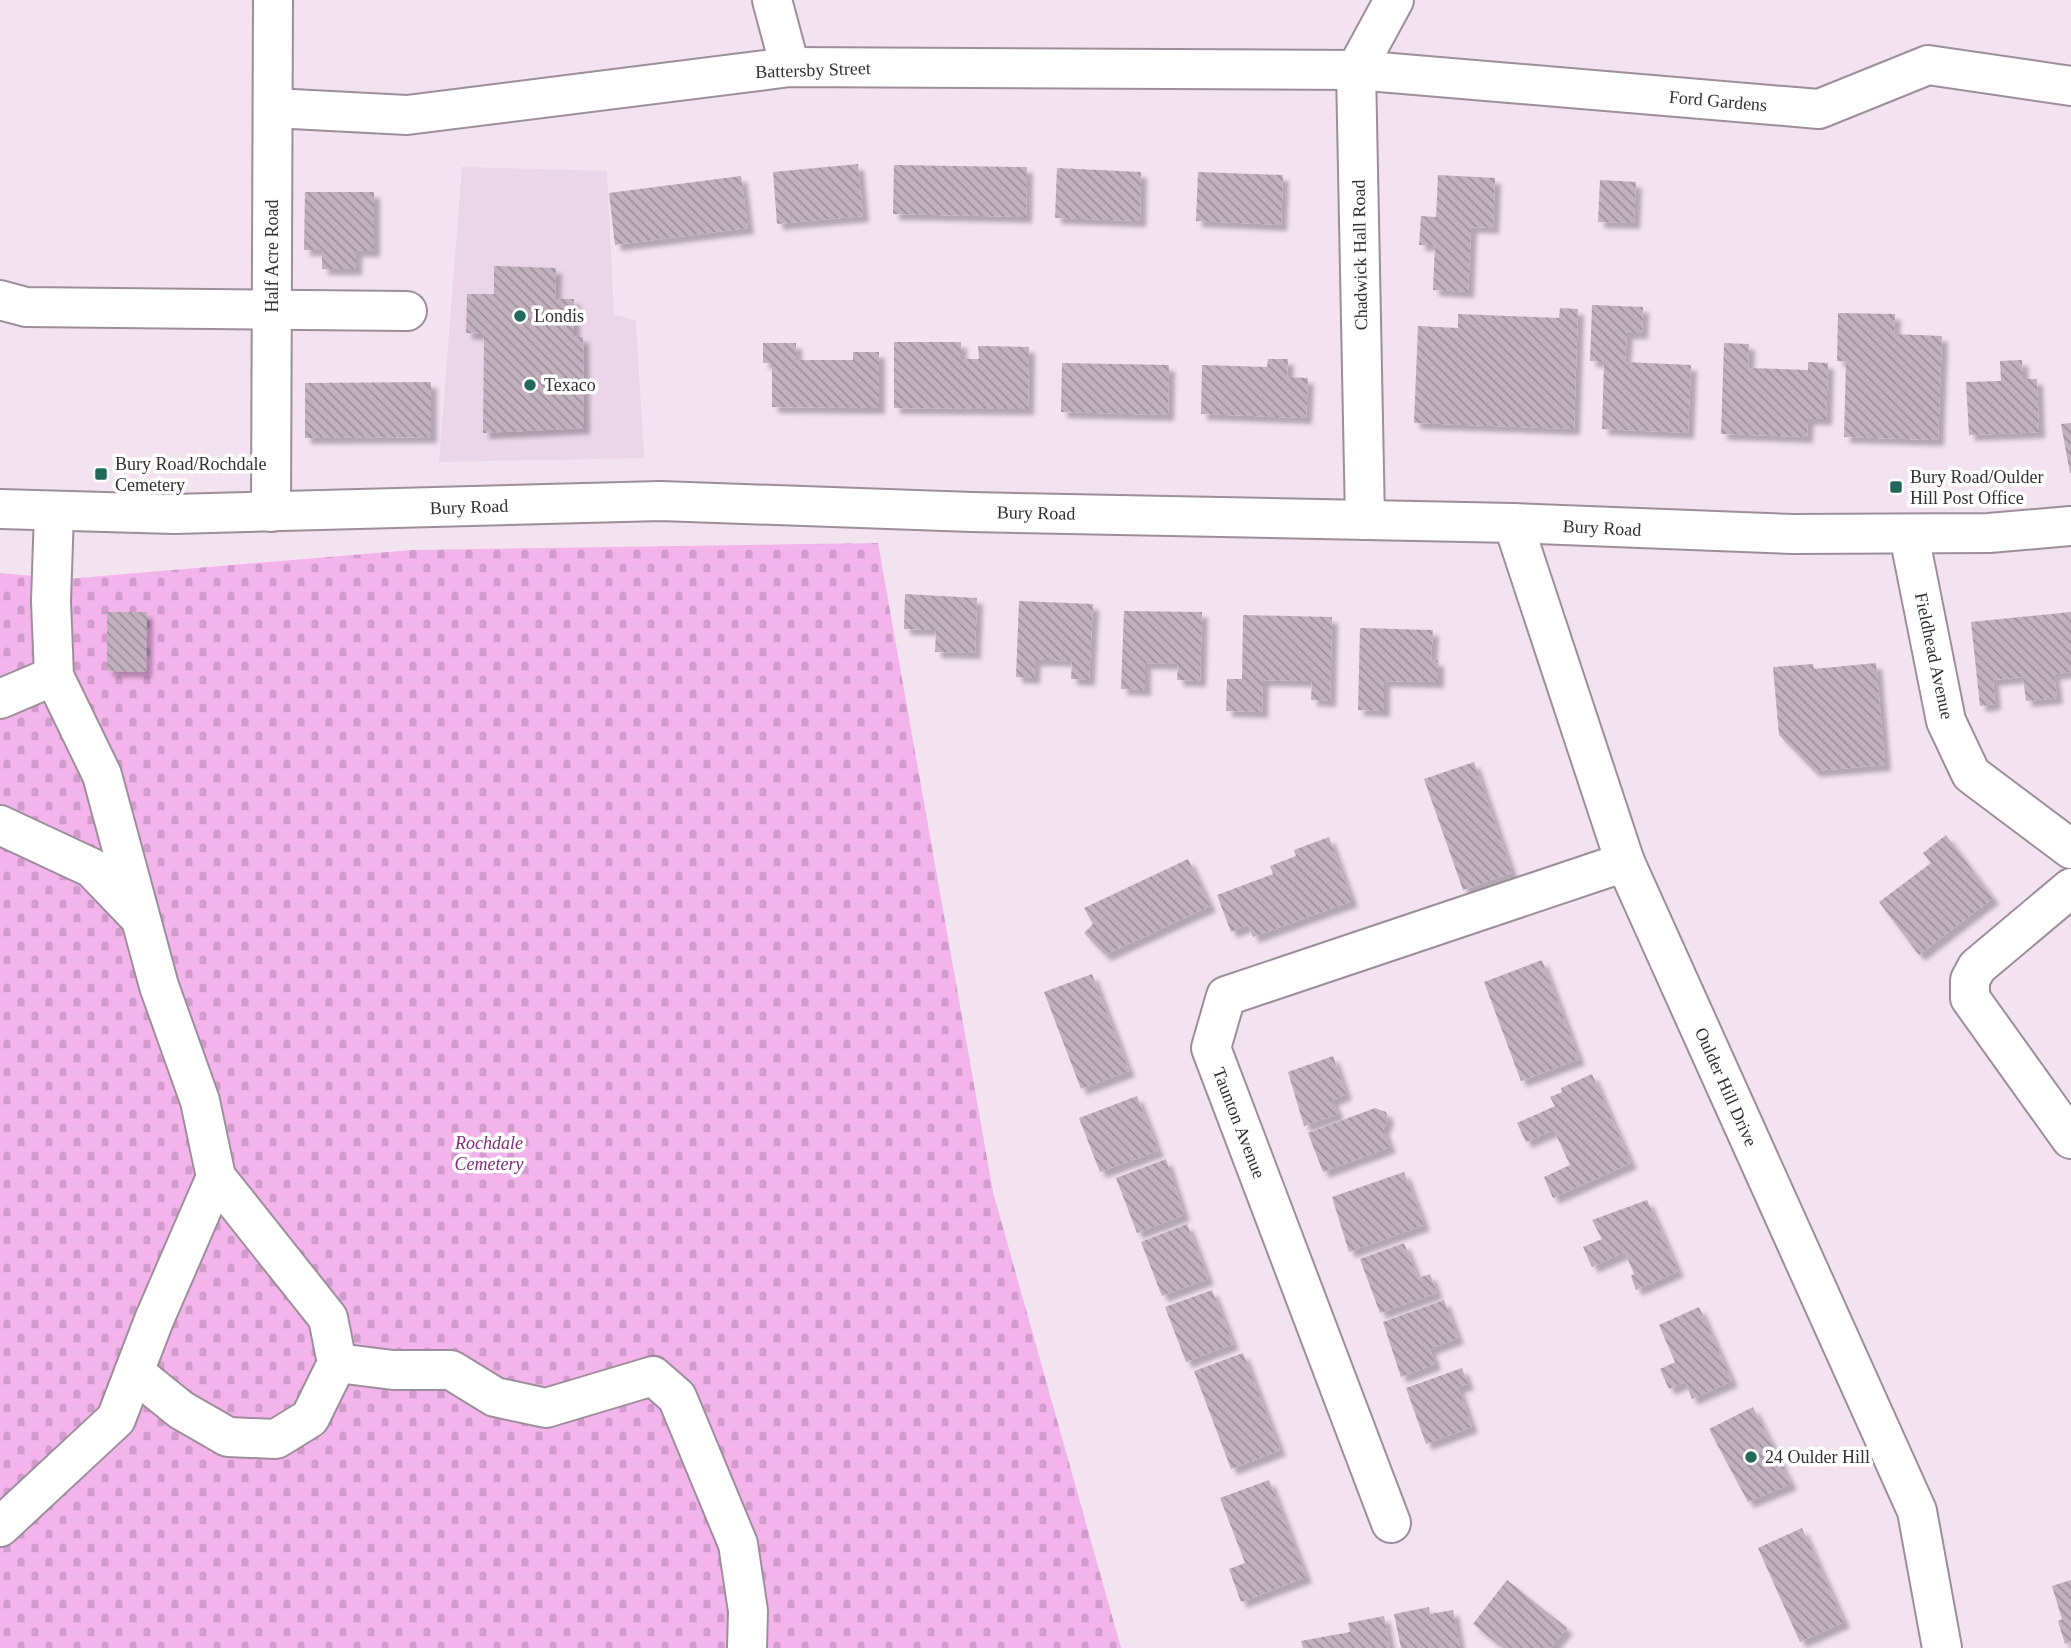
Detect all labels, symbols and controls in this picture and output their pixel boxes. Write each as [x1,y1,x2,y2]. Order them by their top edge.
street label: Battersby Street [755,58,871,82]
street label: Ford Gardens [1668,87,1768,115]
street label: Chadwick Hall Road [1349,179,1371,331]
street label: Half Acre Road [262,200,282,312]
place label: Londis [534,306,584,326]
marker: Londis [512,308,528,324]
place label: Texaco [544,375,596,395]
marker: Texaco [522,377,538,393]
place label: Bury Road/Rochdale Cemetery [115,454,266,495]
marker: Bury Road/Rochdale Cemetery [93,466,109,482]
place label: Bury Road/Oulder Hill Post Office [1910,467,2043,508]
marker: Bury Road/Oulder Hill Post Office [1888,479,1904,495]
street label: Bury Road [429,496,509,518]
street label: Bury Road [997,502,1075,524]
street label: Bury Road [1562,516,1642,540]
street label: Fieldhead Avenue [1911,591,1957,721]
street label: Oulder Hill Drive [1691,1024,1761,1150]
street label: Taunton Avenue [1209,1065,1269,1181]
park label: Rochdale Cemetery [454,1133,523,1174]
place label: 24 Oulder Hill [1765,1447,1870,1467]
marker: 24 Oulder Hill [1743,1449,1759,1465]

